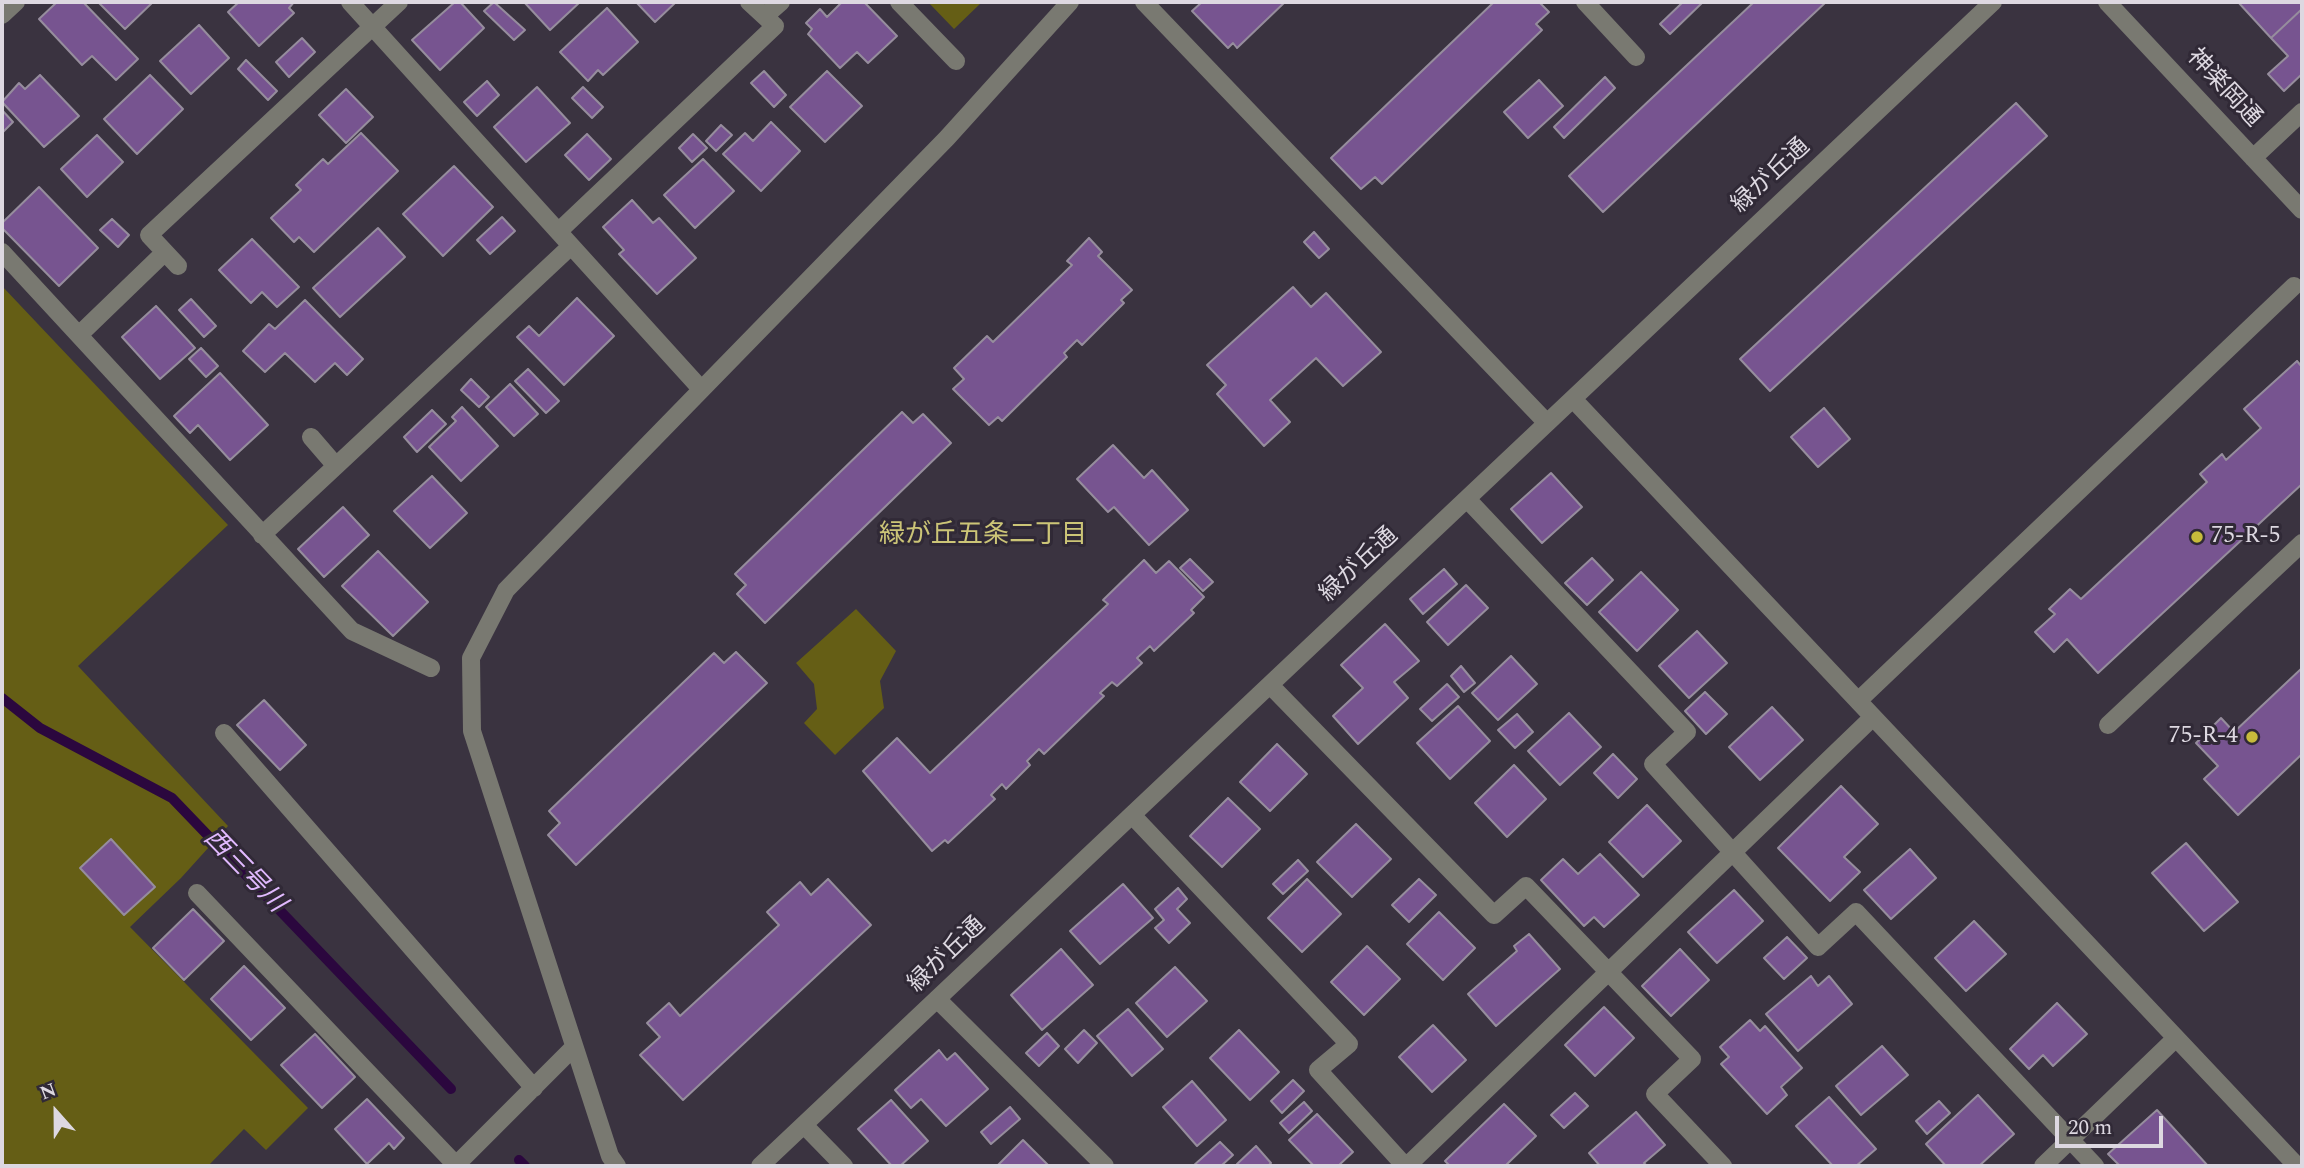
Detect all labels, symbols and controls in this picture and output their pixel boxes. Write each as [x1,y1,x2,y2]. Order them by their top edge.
street label: 神楽岡通 [2180,44,2266,134]
street label: 緑が丘通 [1727,134,1817,220]
district label: 緑が丘五条二丁目 [879,521,1087,553]
street label: 緑が丘通 [1315,523,1405,609]
place label: 75-R-5 [2211,523,2280,551]
marker: 75-R-5 [2189,529,2205,545]
place label: 75-R-4 [2169,723,2238,751]
marker: 75-R-4 [2244,729,2260,745]
water label: 西三号川 [196,824,290,920]
street label: 緑が丘通 [903,912,993,1000]
text: N [36,1076,61,1108]
north arrow [21,1077,91,1147]
scale bar [2059,1102,2168,1146]
text: 20 m [2068,1112,2112,1144]

